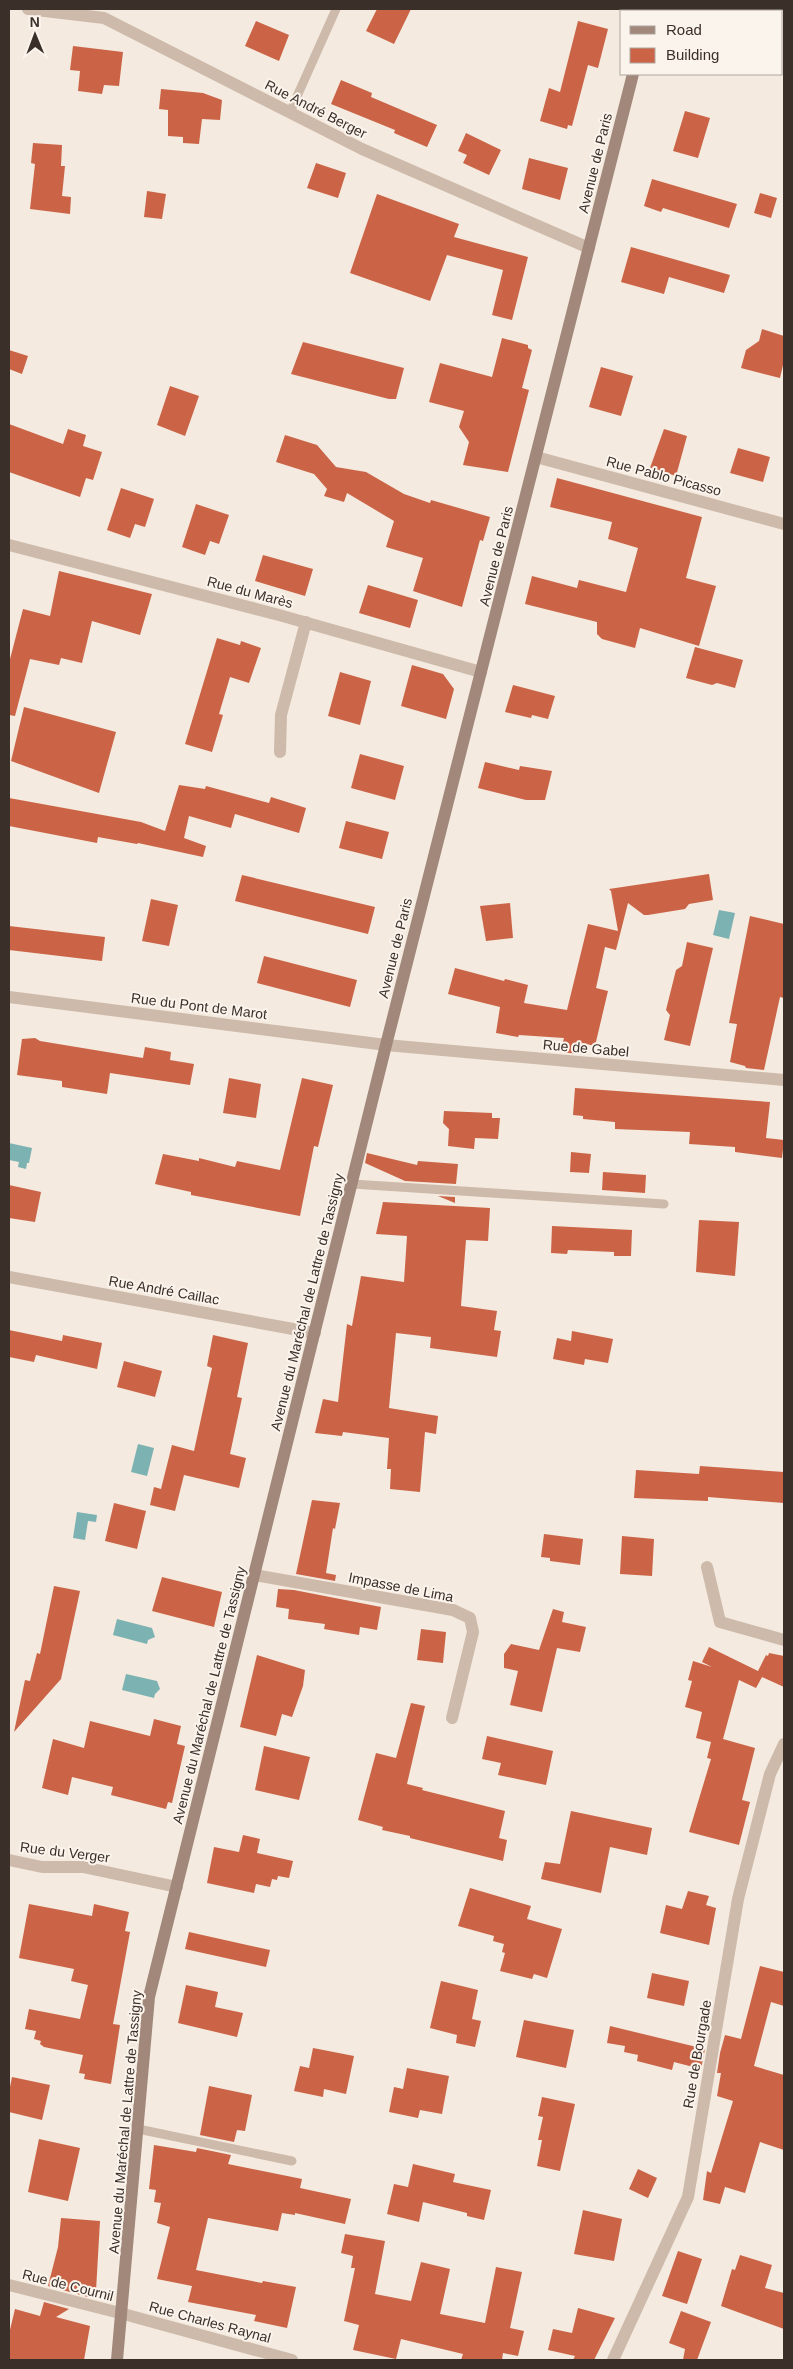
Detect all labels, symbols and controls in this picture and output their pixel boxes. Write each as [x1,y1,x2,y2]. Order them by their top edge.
north arrow [10,10,60,60]
legend [620,10,783,75]
text: N [30,14,40,30]
text: Road [666,21,702,38]
text: Building [666,46,719,63]
street label: Rue André Berger [262,76,370,142]
street label: Avenue de Paris [575,111,615,215]
street label: Rue Pablo Picasso [605,453,723,499]
street label: Avenue de Paris [476,504,516,608]
street label: Rue du Marès [205,573,295,611]
street label: Avenue de Paris [375,896,415,1000]
street label: Rue du Pont de Marot [130,990,268,1022]
street label: Rue de Gabel [542,1036,630,1060]
street label: Avenue du Maréchal de Lattre de Tassigny [267,1172,347,1432]
street label: Rue André Caillac [107,1272,221,1308]
street label: Avenue du Maréchal de Lattre de Tassigny [169,1565,249,1825]
street label: Impasse de Lima [347,1569,455,1605]
street label: Rue du Verger [19,1839,111,1865]
street label: Avenue du Maréchal de Lattre de Tassigny [105,1989,145,2255]
street label: Rue de Bourgade [680,1998,714,2109]
street label: Rue de Cournil [21,2266,115,2304]
street label: Rue Charles Raynal [147,2298,273,2346]

